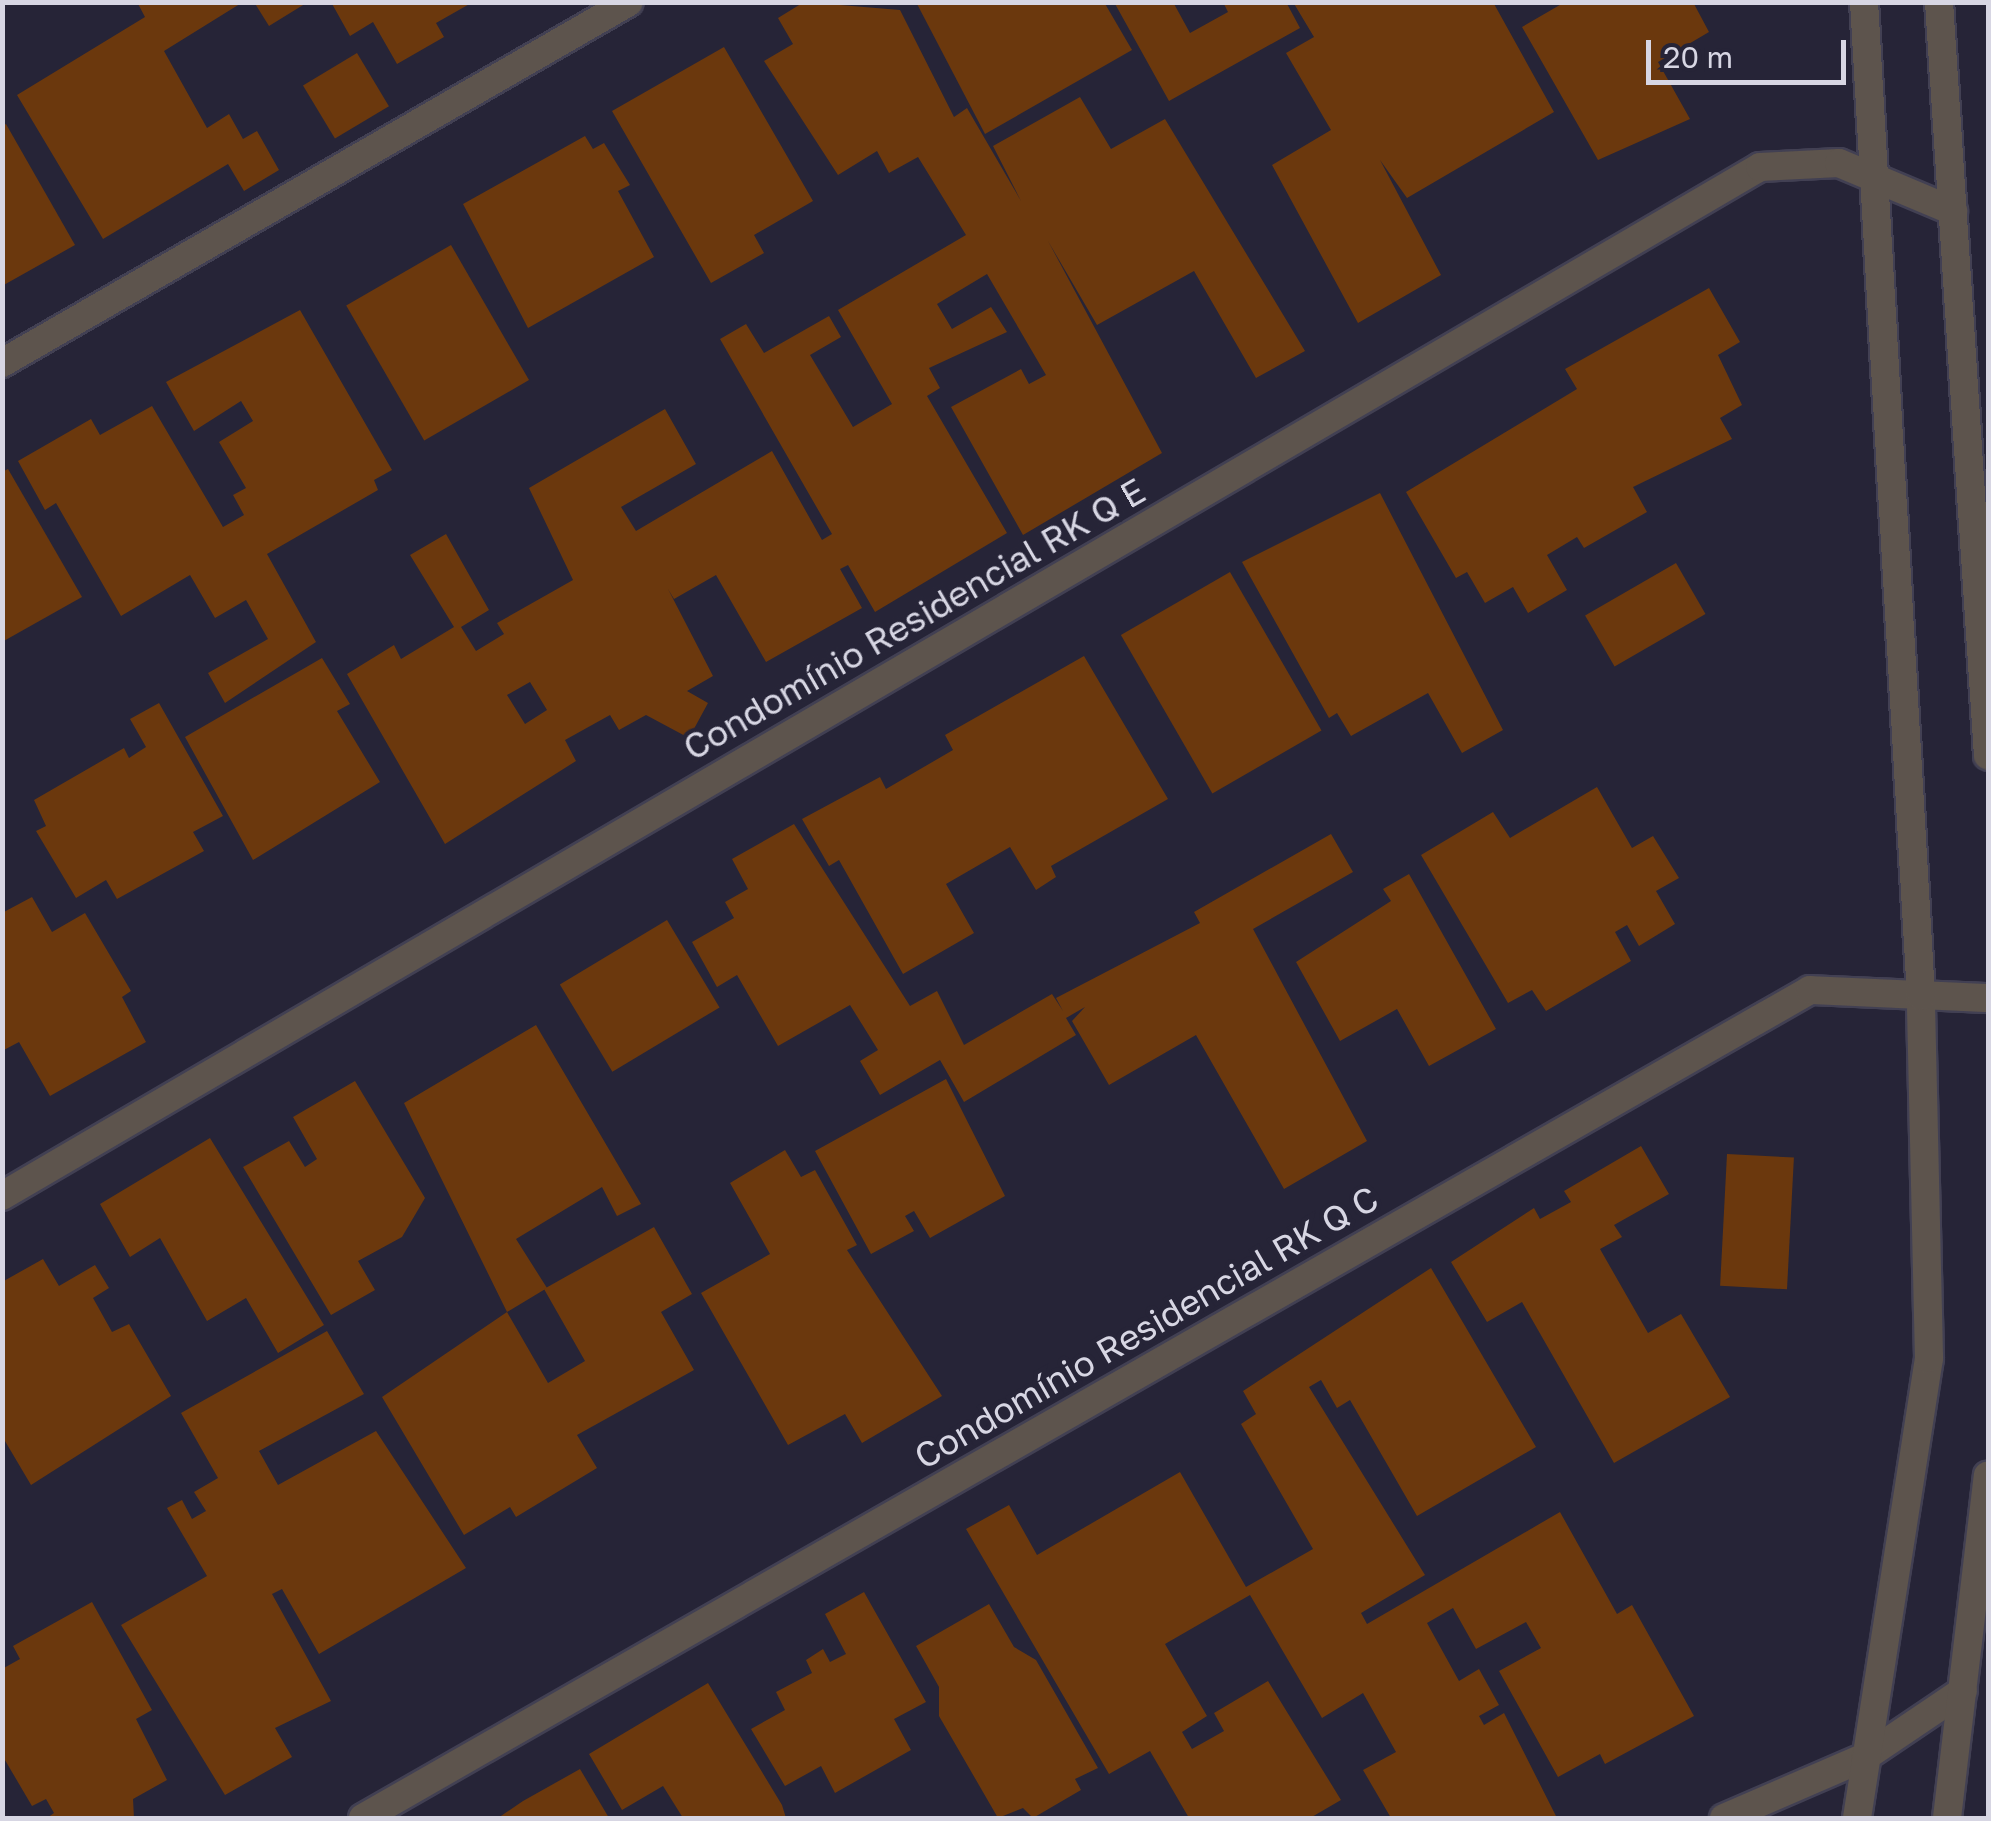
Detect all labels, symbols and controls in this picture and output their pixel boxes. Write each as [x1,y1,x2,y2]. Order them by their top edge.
scale bar [1651,20,1851,82]
text: 20 m [1663,39,1733,75]
street label: Condomínio Residencial RK Q E [676,469,1152,769]
street label: Condomínio Residencial RK Q C [907,1177,1385,1477]

